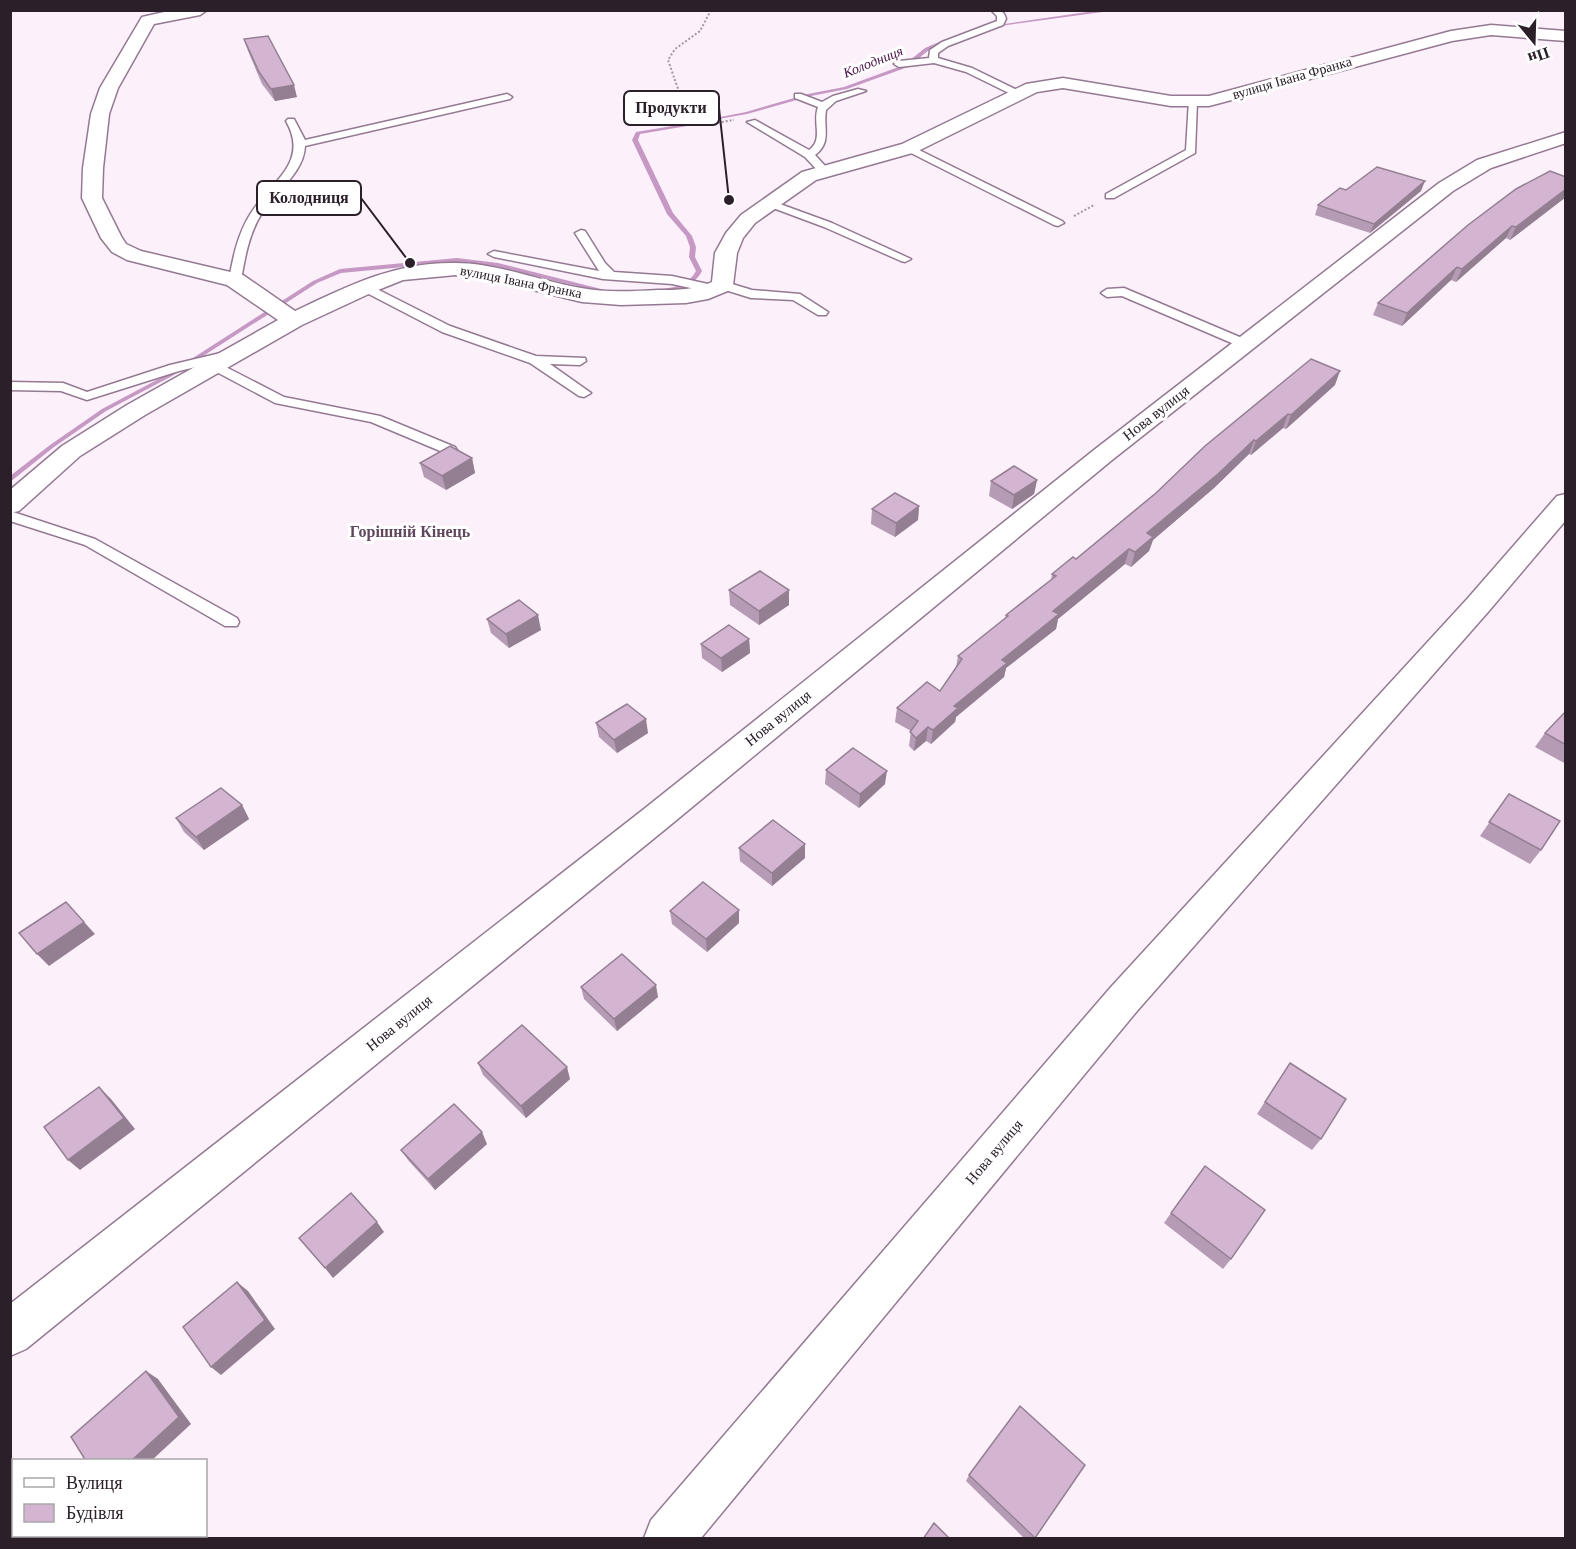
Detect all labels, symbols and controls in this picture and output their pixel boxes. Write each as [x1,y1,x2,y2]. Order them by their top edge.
north arrow [1504,12,1564,72]
water label: Колодниця [840,43,905,81]
text: Пн [1526,44,1552,67]
street label: вулиця Івана Франка [1231,54,1354,102]
callout: Продукти [624,91,719,125]
text: Продукти [635,99,707,117]
callout: Колодниця [257,181,361,215]
text: Колодниця [269,189,349,206]
street label: вулиця Івана Франка [459,263,584,301]
street label: Нова вулиця [1120,382,1192,444]
district label: Горішній Кінець [350,523,471,541]
street label: Нова вулиця [742,687,814,749]
street label: Нова вулиця [363,992,435,1054]
street label: Нова вулиця [962,1116,1026,1188]
legend [12,1459,207,1537]
text: Вулиця [66,1473,123,1493]
text: Будівля [66,1503,123,1523]

